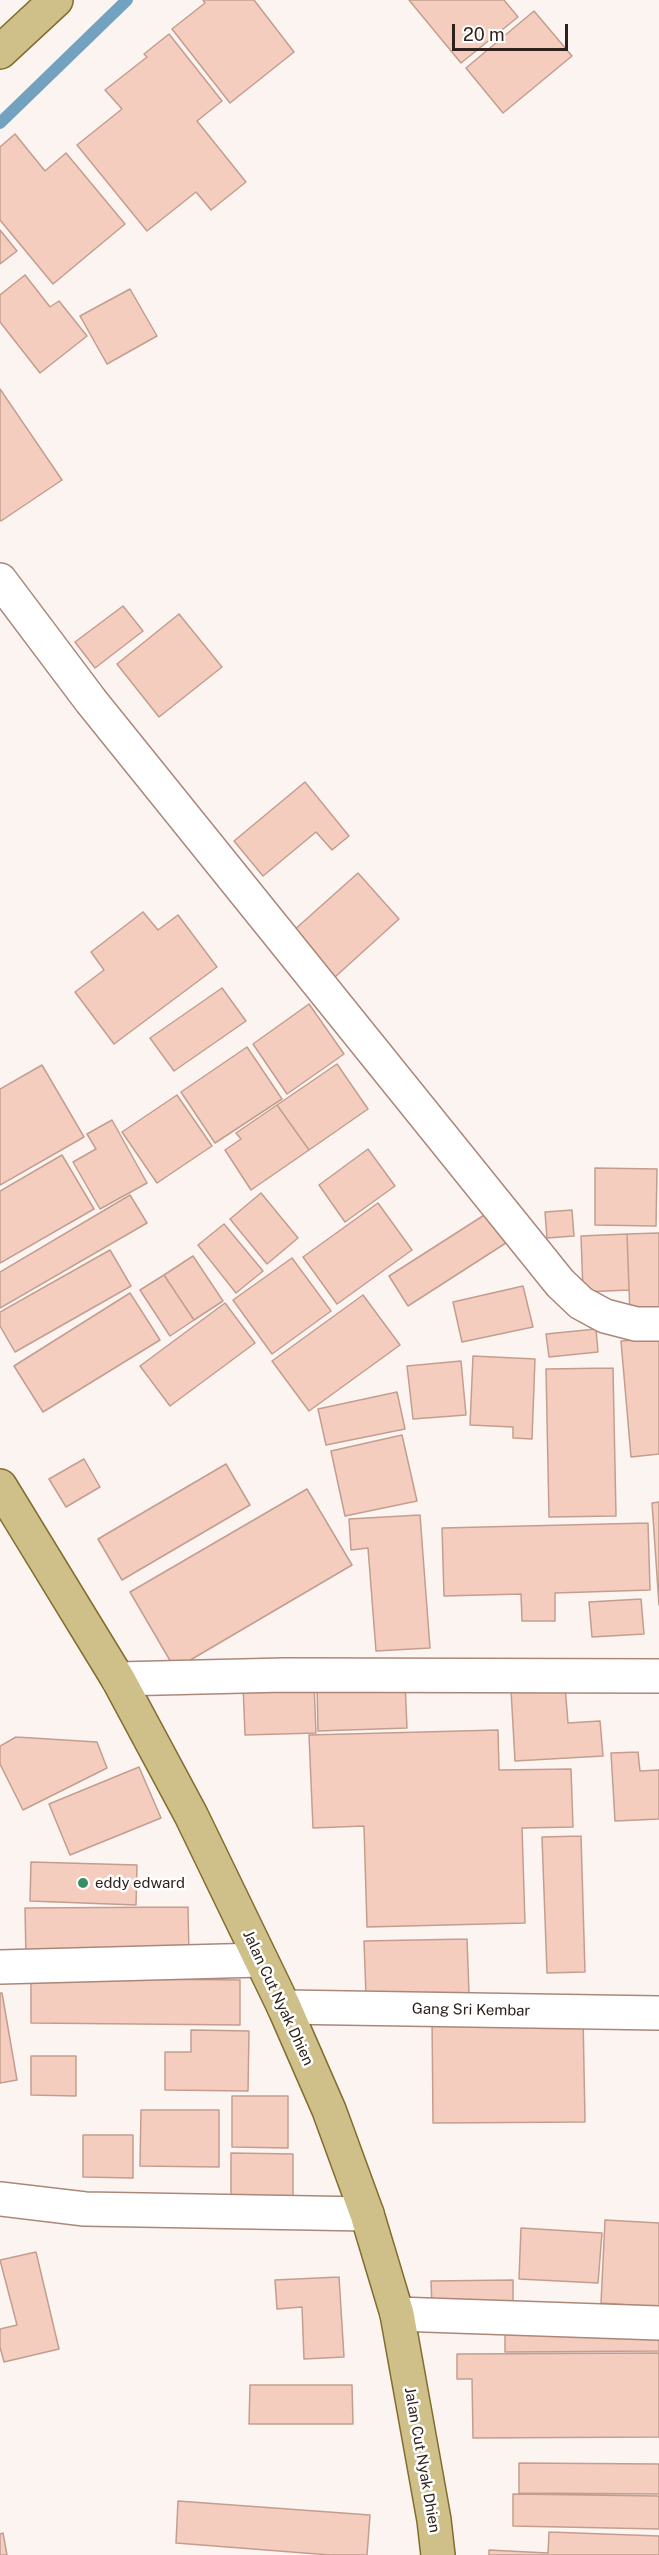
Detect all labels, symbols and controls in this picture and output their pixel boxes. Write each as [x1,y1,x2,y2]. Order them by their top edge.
scale bar [455,12,570,50]
text: 20 m [463,24,505,45]
place label: eddy edward [95,1874,185,1892]
marker: eddy edward [76,1876,90,1890]
street label: Jalan Cut Nyak Dhien [239,1928,317,2068]
street label: Gang Sri Kembar [412,2000,530,2020]
street label: Jalan Cut Nyak Dhien [400,2386,444,2534]

